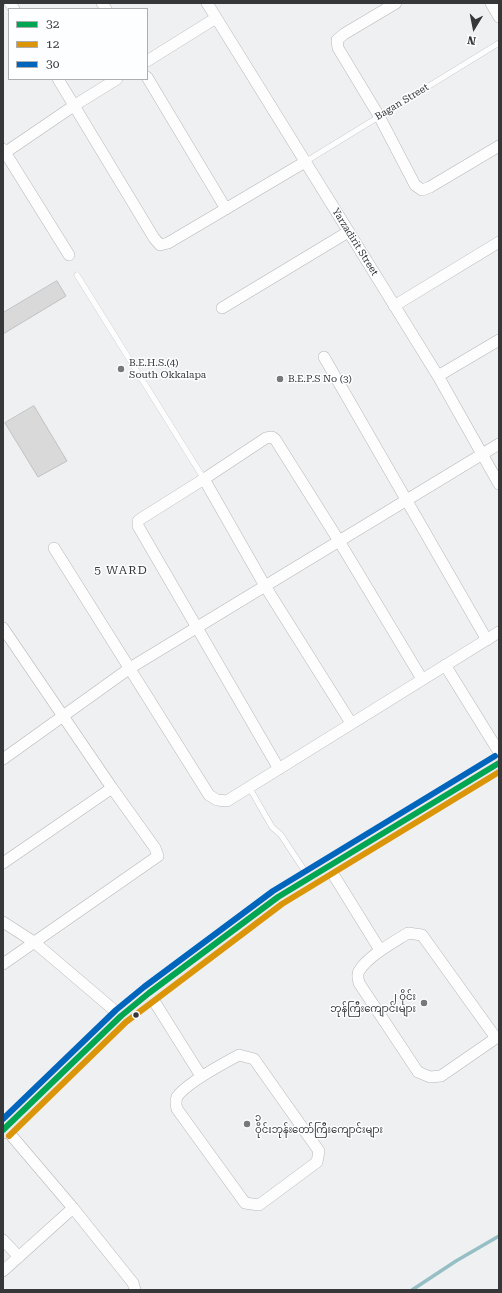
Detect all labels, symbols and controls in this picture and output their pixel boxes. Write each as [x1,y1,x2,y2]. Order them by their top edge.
legend [8,8,148,80]
north arrow [454,8,494,48]
text: 32 [46,17,59,31]
text: N [467,33,477,47]
text: 12 [46,37,59,51]
text: 30 [46,57,59,71]
street label: Bagan Street [373,81,431,123]
street label: Yarzadirit Street [329,206,381,278]
place label: B.E.H.S.(4) South Okkalapa [129,357,206,380]
marker: B.E.H.S.(4) South Okkalapa [116,364,126,374]
place label: B.E.P.S No (3) [288,373,352,385]
marker: B.E.P.S No (3) [275,374,285,384]
district label: 5 WARD [94,563,148,577]
place label: ၂ ဝိုင်း ဘုန်ကြီးကျောင်းများ [330,991,416,1014]
marker: ၂ ဝိုင်း ဘုန်ကြီးကျောင်းများ [419,998,429,1008]
unlabelled marker [131,1010,141,1020]
place label: ၃ ဝိုင်းဘုန်းတော်ကြီးကျောင်းများ [255,1112,383,1136]
marker: ၃ ဝိုင်းဘုန်းတော်ကြီးကျောင်းများ [242,1119,252,1129]

